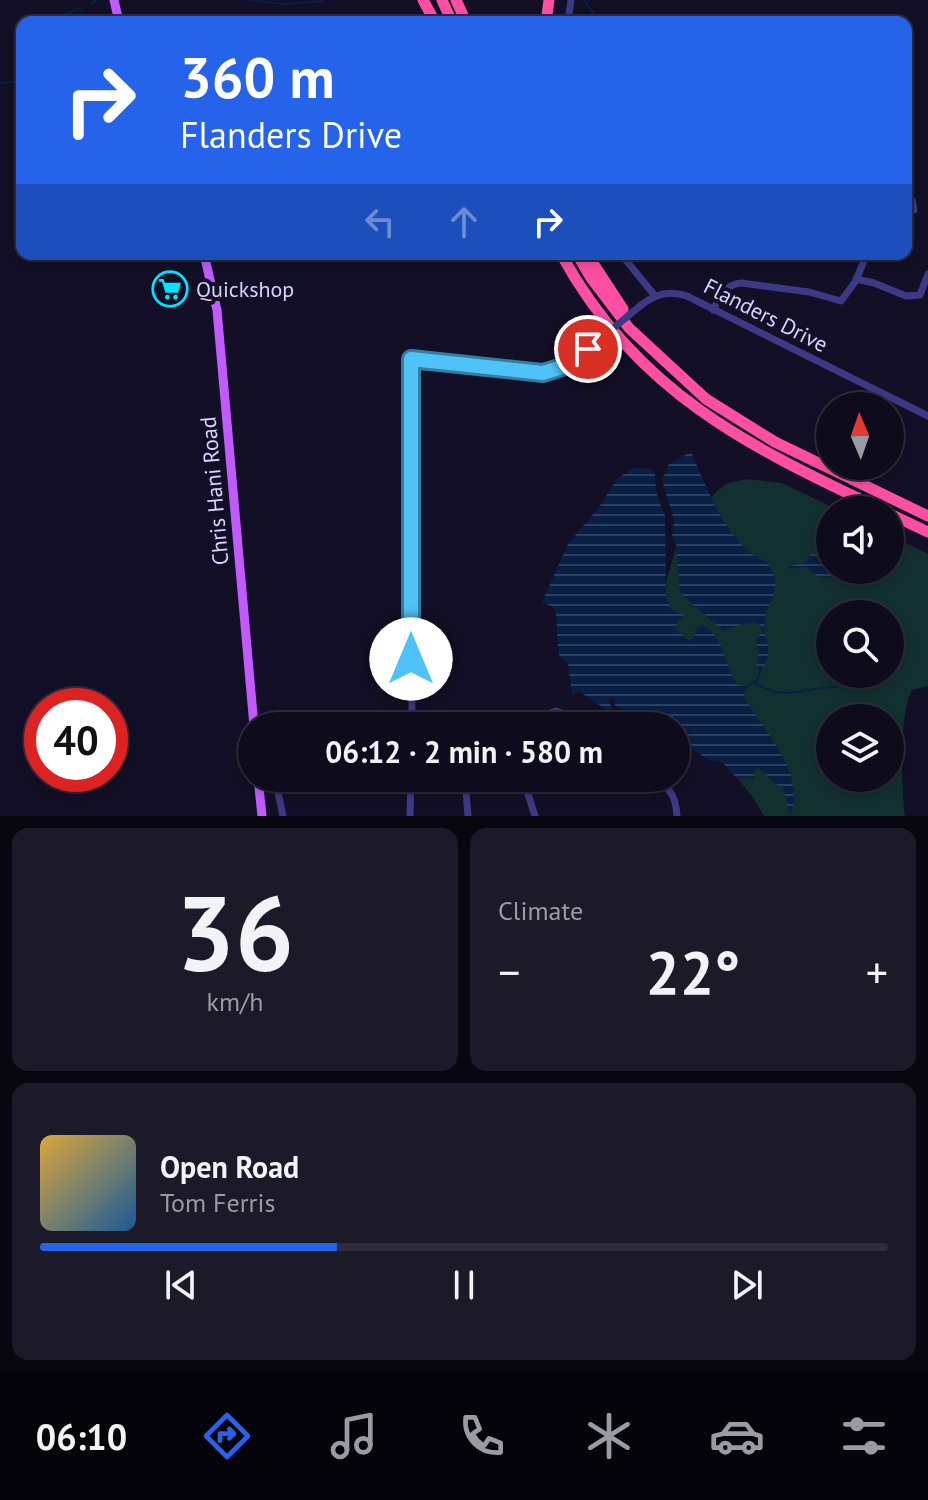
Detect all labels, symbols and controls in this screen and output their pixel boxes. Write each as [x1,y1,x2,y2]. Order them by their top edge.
text: 360 m [180,41,335,113]
icon: right [48,48,152,152]
text: Flanders Drive [180,111,402,158]
icon: left [358,200,402,244]
icon: ahead [442,200,486,244]
icon: right [526,200,570,244]
supermarket icon: Quickshop [151,270,189,308]
street label: Flanders Drive [699,272,833,358]
place label: Quickshop [196,275,294,303]
pin [554,315,622,383]
icon: arrive [566,327,610,371]
north arrow [816,392,904,480]
map controls [816,392,904,792]
street label: Chris Hani Road [194,415,234,567]
button: sound [816,496,904,584]
button: search [816,600,904,688]
position arrow [369,617,453,701]
speed limit sign: 40 [24,688,128,792]
button: layers [816,704,904,792]
text: 06:12 · 2 min · 580 m [325,732,603,771]
text: 36 [176,865,294,1000]
text: Climate [498,894,583,927]
text: 22° [646,933,740,1011]
text: − [498,943,520,1000]
text: + [866,943,888,1000]
text: km/h [207,985,264,1018]
text: Open Road [160,1147,299,1186]
text: Tom Ferris [160,1186,275,1219]
icon: previous [159,1263,203,1307]
icon: pause [442,1263,486,1307]
icon: next [725,1263,769,1307]
icon: directions [199,1408,255,1464]
icon: music [326,1408,382,1464]
icon: phone [454,1408,510,1464]
icon: climate [581,1408,637,1464]
icon: car [709,1408,765,1464]
icon: filters [836,1408,892,1464]
text: 06:10 [36,1413,127,1460]

